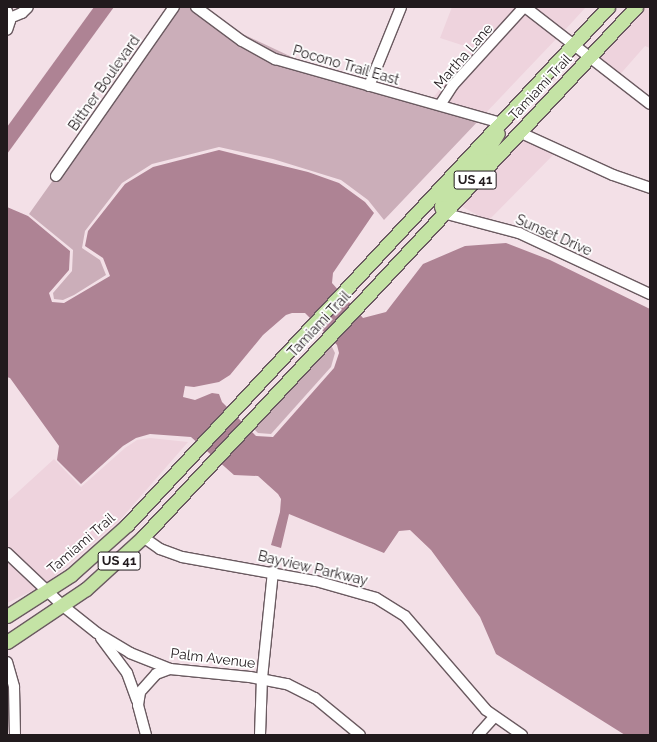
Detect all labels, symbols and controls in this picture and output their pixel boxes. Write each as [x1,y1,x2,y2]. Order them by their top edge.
street label: Martha Lane [430,20,496,92]
street label: Bittner Boulevard [65,32,143,134]
street label: Pocono Trail East [290,42,402,88]
street label: Tamiami Trail [505,50,575,124]
road number: US 41 [453,169,497,191]
street label: Sunset Drive [513,211,595,259]
street label: Tamiami Trail [284,287,354,361]
street label: Tamiami Trail [44,509,118,577]
street label: Bayview Parkway [256,547,370,589]
road number: US 41 [97,550,141,572]
street label: Palm Avenue [169,644,257,672]

